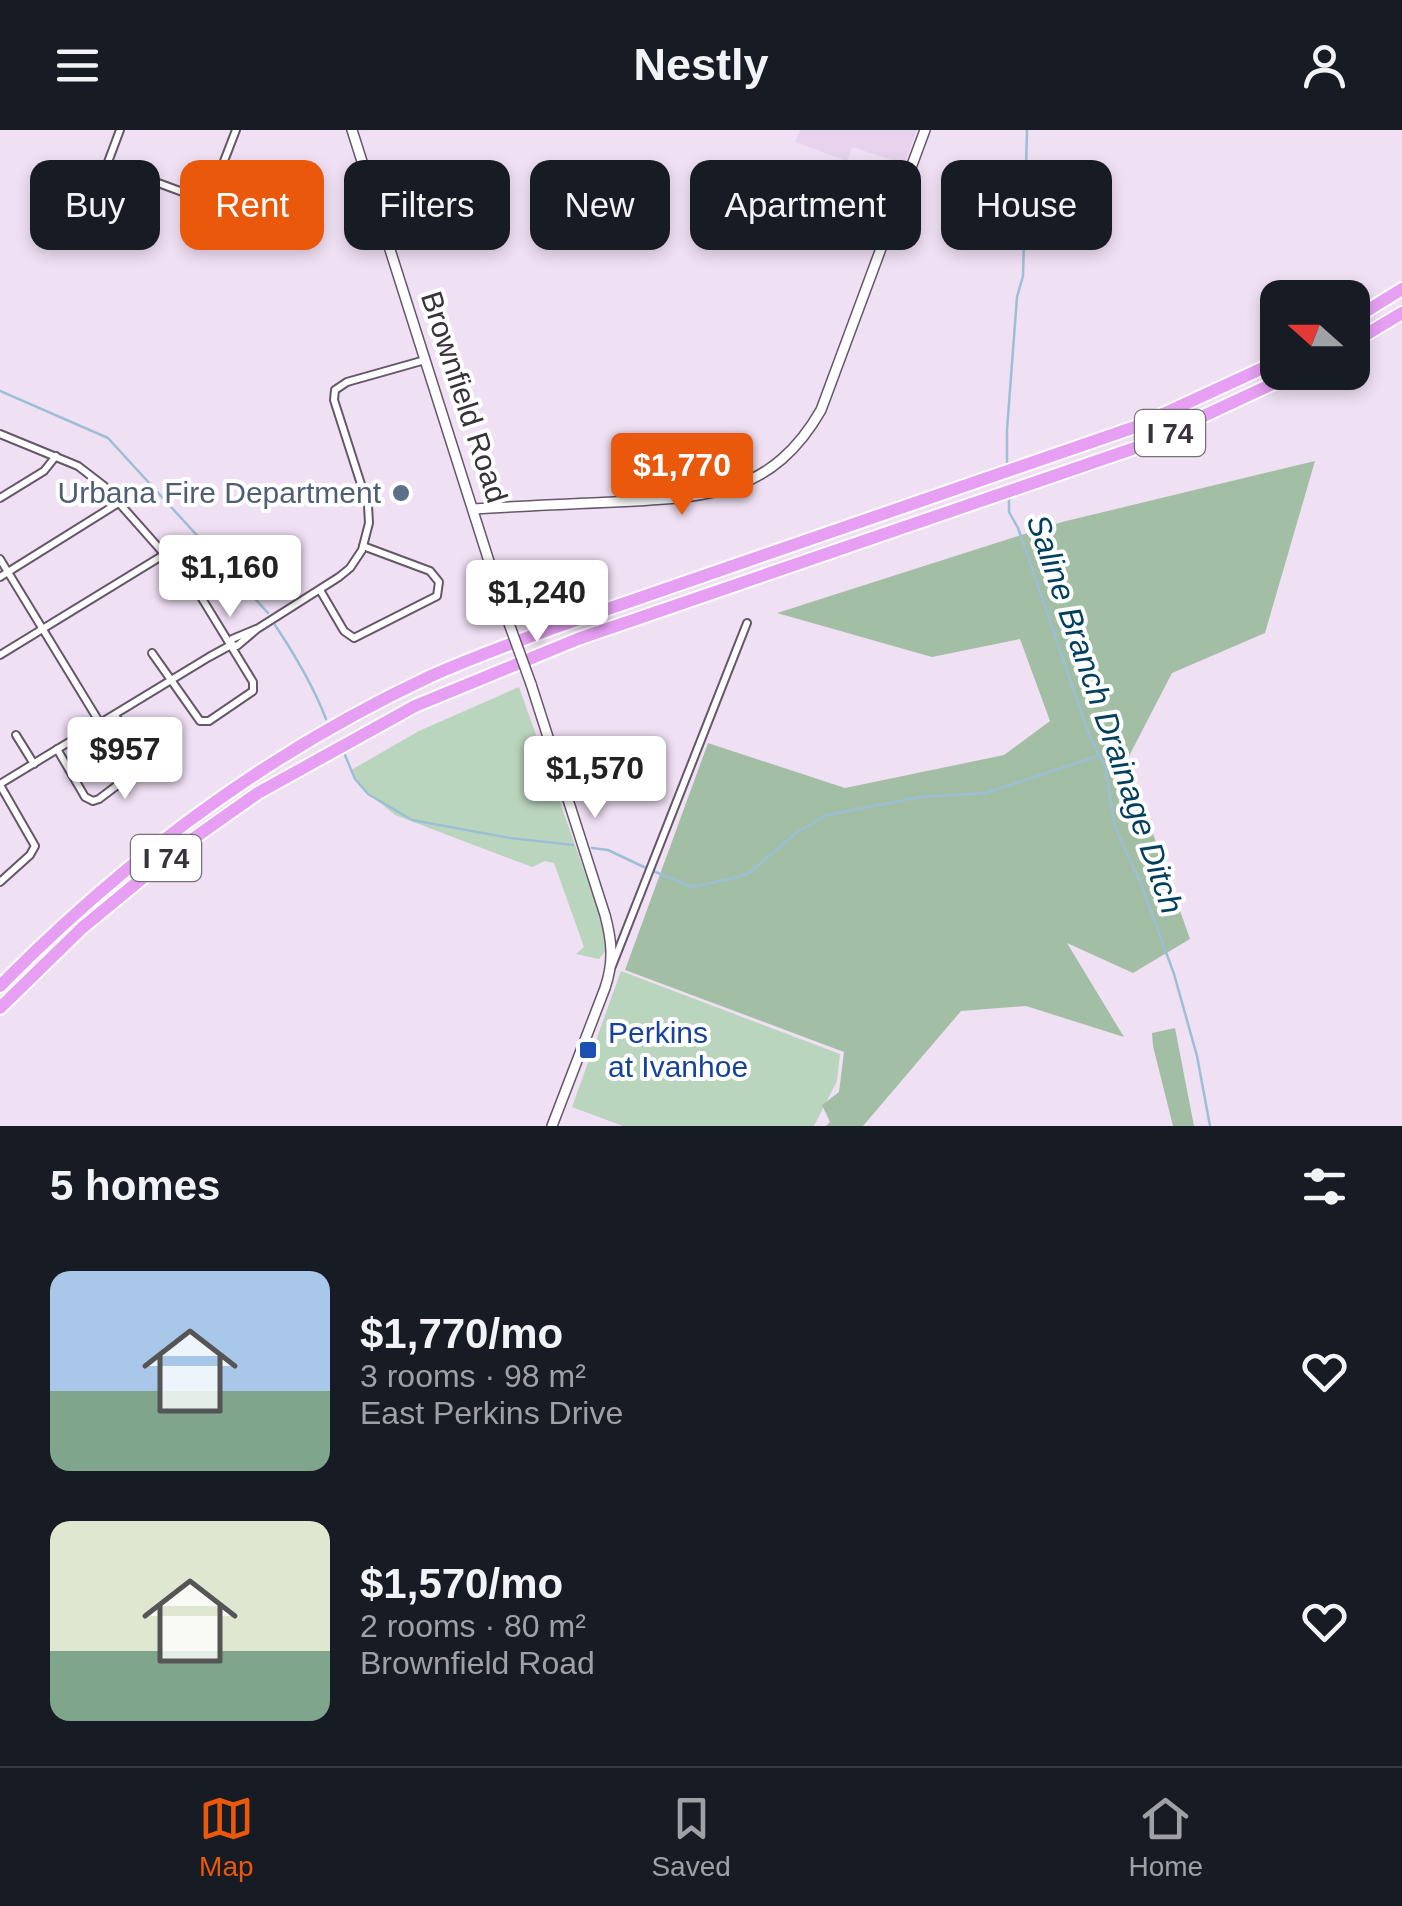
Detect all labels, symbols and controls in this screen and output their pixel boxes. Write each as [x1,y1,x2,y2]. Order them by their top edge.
icon: menu [50,38,105,93]
icon: person [1297,38,1352,93]
text: Nestly [633,39,769,90]
chip: Buy [30,160,160,250]
chip: Rent [180,160,324,250]
chip: Filters [344,160,510,250]
chip: New [530,160,670,250]
chip: Apartment [690,160,921,250]
chip: House [941,160,1112,250]
north arrow [1260,280,1370,390]
map controls [1260,280,1370,390]
street label: Brownfield Road [415,287,514,507]
road number: I 74 [1135,410,1205,456]
pin: $1,770 [601,433,763,518]
text: $1,770 [633,447,731,483]
place label: Urbana Fire Department [58,476,382,509]
marker: Urbana Fire Department [390,482,412,504]
water label: Saline Branch Drainage Ditch [1020,510,1190,918]
pin: $1,160 [149,535,311,620]
text: $1,160 [181,549,279,585]
pin: $1,240 [456,560,618,645]
text: $1,240 [488,574,586,610]
pin: $957 [66,717,184,802]
text: $957 [89,731,161,767]
pin: $1,570 [514,736,676,821]
text: $1,570 [546,750,644,786]
road number: I 74 [131,835,201,881]
place label: Perkins at Ivanhoe [608,1016,748,1083]
marker: Perkins at Ivanhoe [577,1039,599,1061]
icon: filters [1297,1159,1352,1214]
text: 5 homes [50,1162,220,1209]
text: $1,770/mo [360,1310,563,1357]
icon: home [130,1311,250,1431]
icon: heart [1297,1344,1352,1399]
text: 3 rooms · 98 m² [360,1358,586,1394]
text: East Perkins Drive [360,1395,623,1431]
text: $1,570/mo [360,1560,563,1607]
icon: home [130,1561,250,1681]
icon: heart [1297,1594,1352,1649]
text: 2 rooms · 80 m² [360,1608,586,1644]
text: Brownfield Road [360,1645,595,1681]
tab: Map [199,1791,254,1883]
tab: Saved [651,1791,731,1883]
tab: Home [1128,1791,1203,1883]

